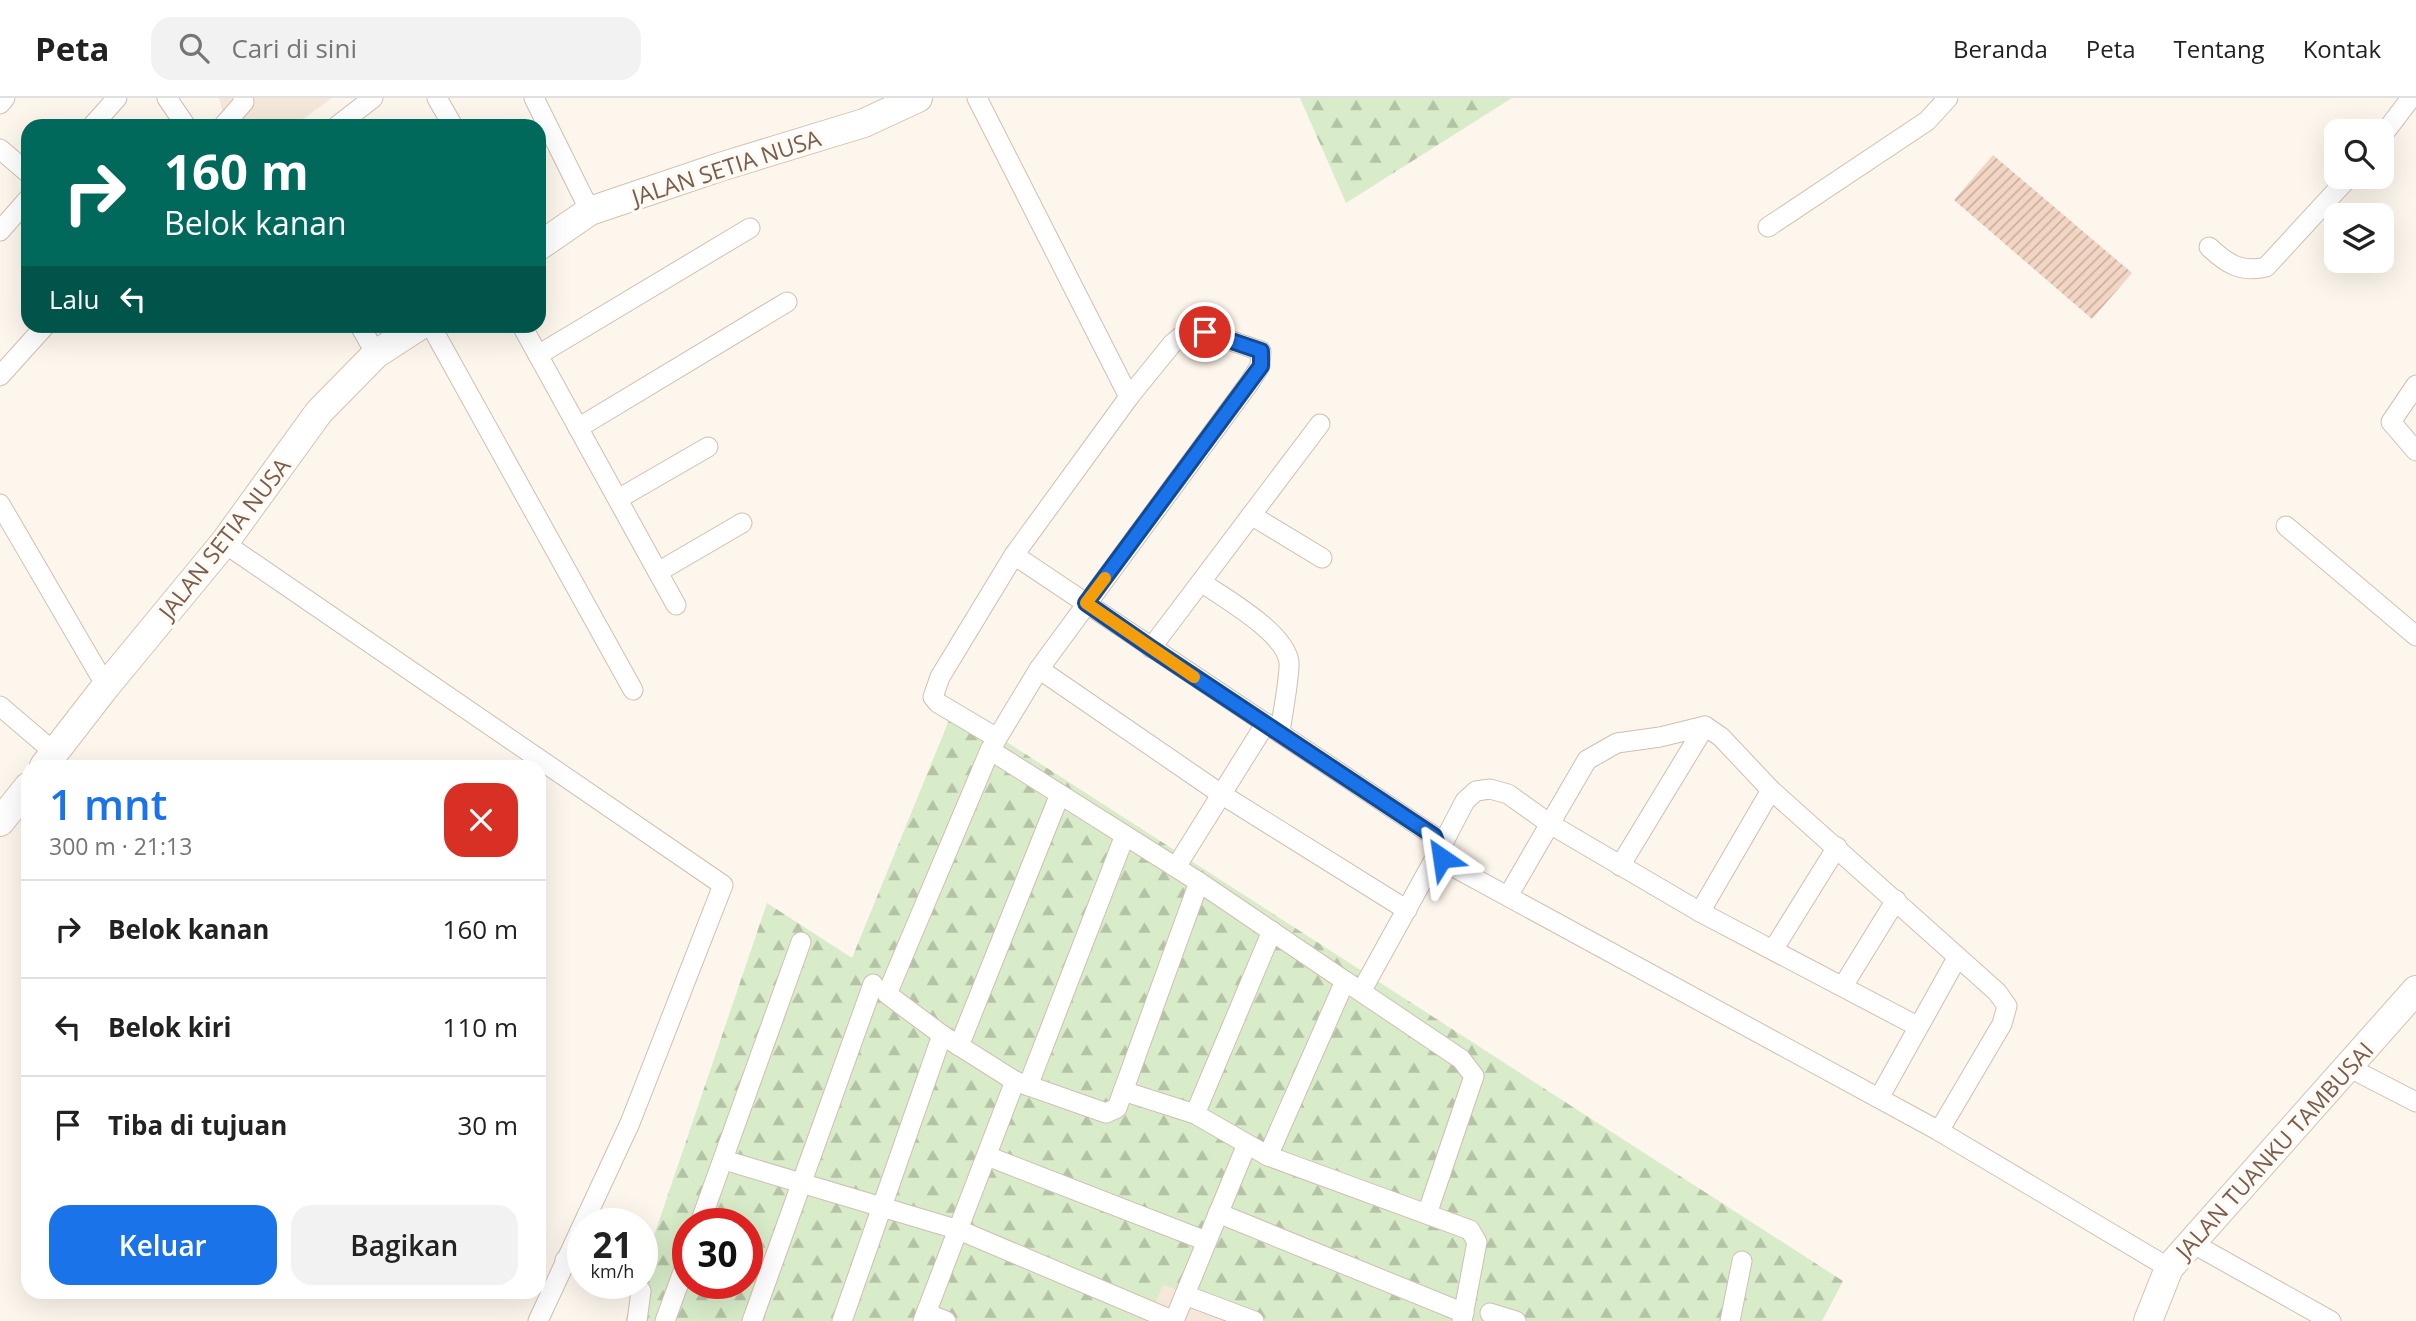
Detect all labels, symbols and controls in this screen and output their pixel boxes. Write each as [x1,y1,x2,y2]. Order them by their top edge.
search box [151,17,641,80]
text: Peta [35,26,109,71]
icon: search [175,29,213,67]
text: Cari di sini [231,30,357,66]
text: Beranda [1953,32,2048,65]
text: Peta [2086,32,2136,65]
text: Tentang [2174,32,2265,65]
text: Kontak [2303,32,2381,65]
map controls [2324,119,2394,273]
button: search [2324,119,2394,189]
street label: JALAN SETIA NUSA [626,121,825,213]
text: 160 m [164,138,309,204]
icon: right [49,147,140,238]
text: Belok kanan [164,201,347,244]
button: layers [2324,203,2394,273]
icon: left [114,280,152,318]
text: Lalu [49,281,100,317]
pin [1175,302,1235,362]
icon: arrive [1186,313,1224,351]
street label: JALAN SETIA NUSA [150,450,297,627]
text: 1 mnt [49,775,167,832]
button: close [444,783,518,857]
position arrow [1405,821,1479,895]
text: 300 m · 21:13 [49,830,192,862]
icon: right [49,910,87,948]
text: Belok kanan [108,911,269,947]
text: 160 m [443,911,518,947]
icon: left [49,1008,87,1046]
text: Belok kiri [108,1009,232,1045]
text: 110 m [443,1009,518,1045]
street label: JALAN TUANKU TAMBUSAI [2166,1035,2380,1267]
icon: arrive [49,1106,87,1144]
text: Tiba di tujuan [108,1107,287,1143]
text: 30 m [457,1107,518,1143]
button: Keluar [49,1205,277,1285]
button: Bagikan [291,1205,518,1285]
speed limit sign: 30 [672,1208,763,1299]
text: 21 [592,1221,633,1268]
text: km/h [591,1259,634,1283]

